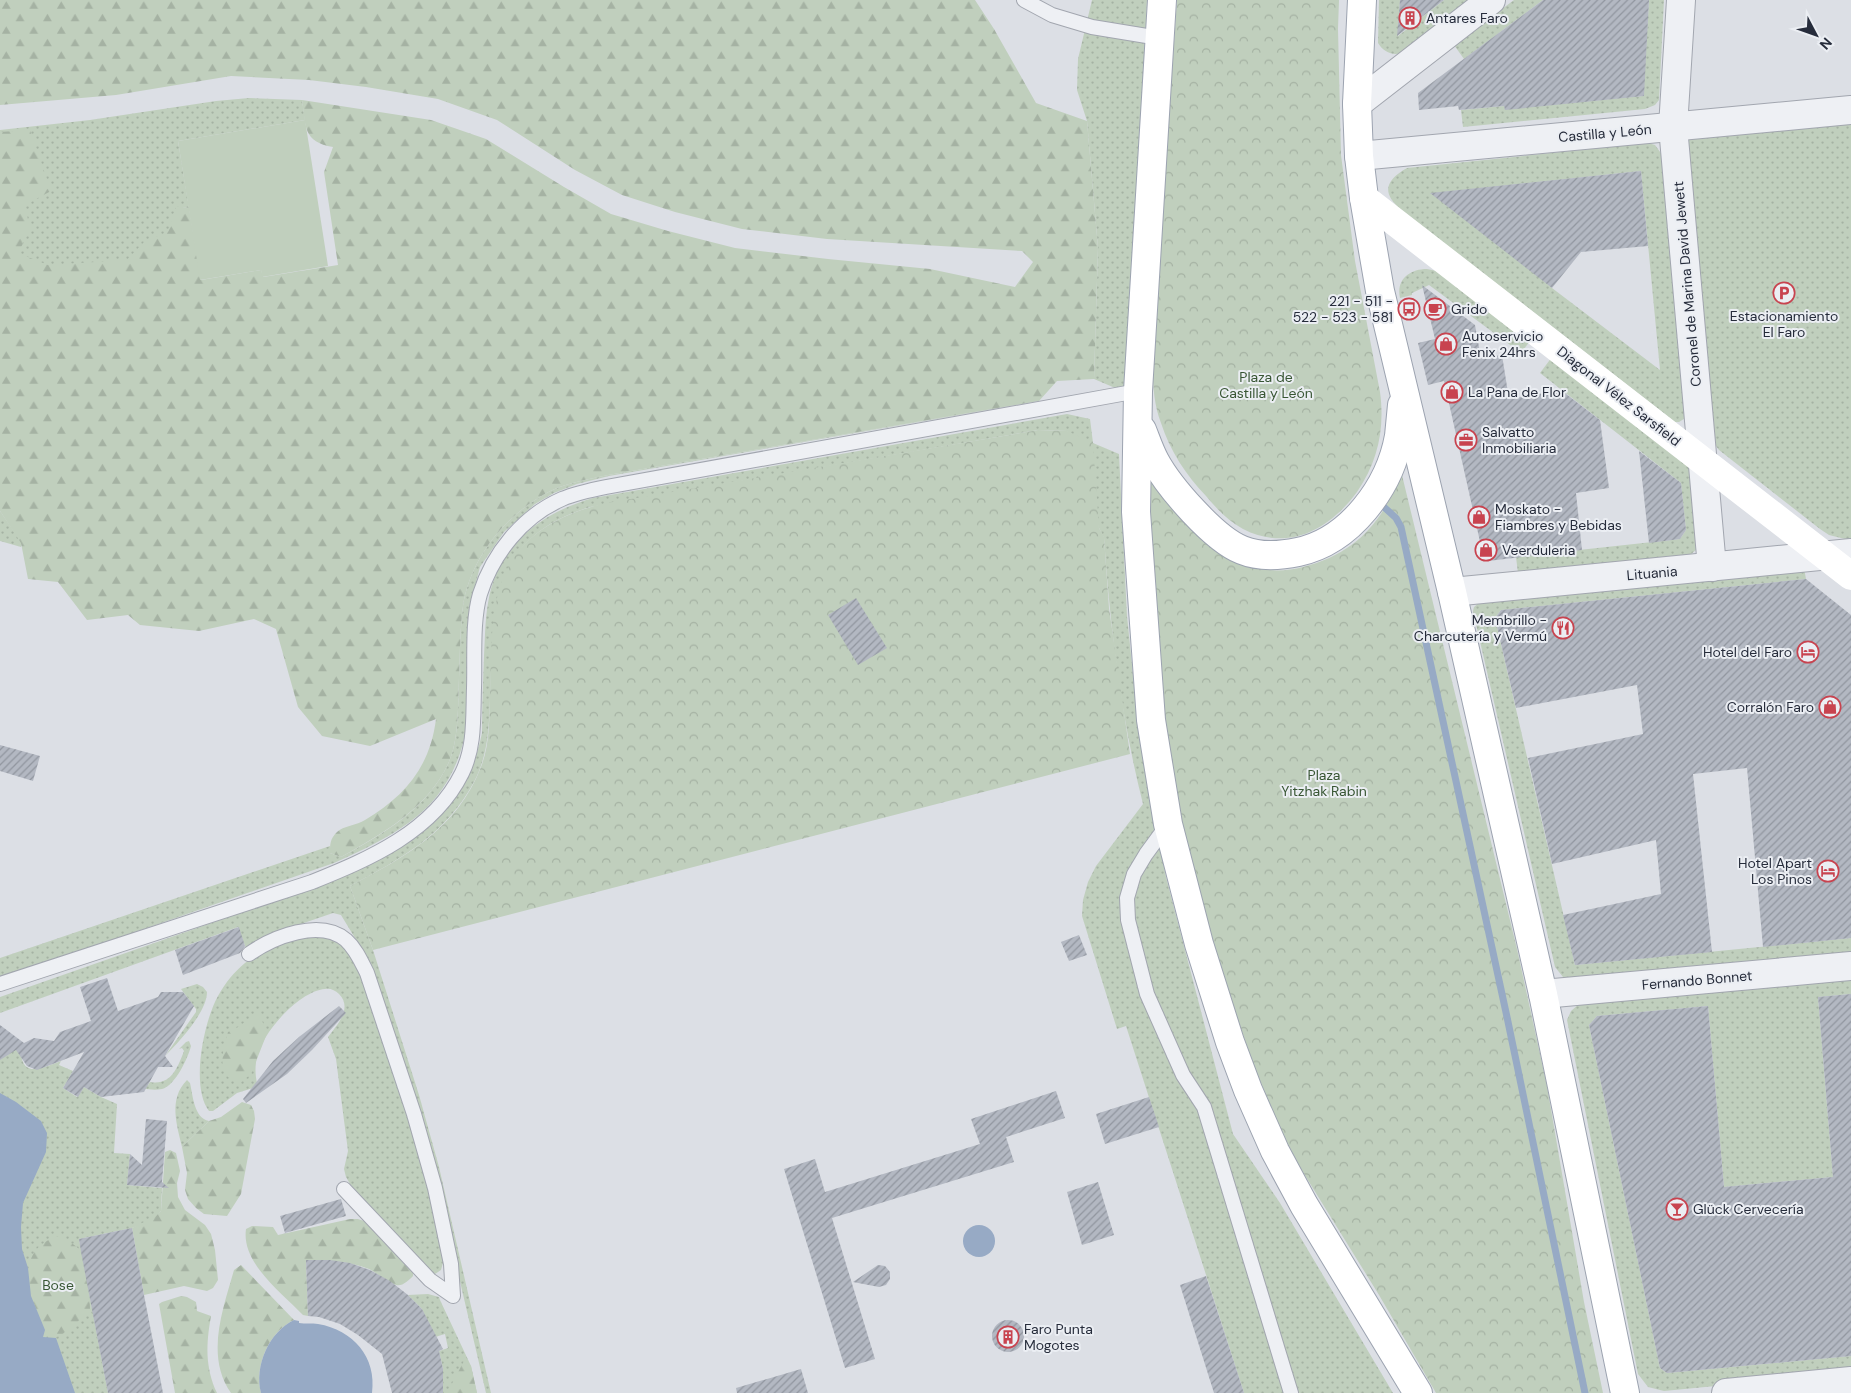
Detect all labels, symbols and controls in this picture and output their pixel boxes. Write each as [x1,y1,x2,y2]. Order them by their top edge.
building icon: Antares Faro [1398,6,1422,30]
place label: Antares Faro [1426,9,1508,27]
north arrow [1791,10,1841,60]
text: N [1816,34,1836,53]
street label: Castilla y León [1558,120,1652,146]
street label: Coronel de Marina David Jewett [1669,181,1705,387]
parking icon: Estacionamiento El Faro [1772,281,1796,305]
place label: 221 - 511 - 522 - 523 - 581 [1293,292,1393,326]
bus stop icon: 221 - 511 - 522 - 523 - 581 [1397,297,1421,321]
cafe icon: Grido [1423,297,1447,321]
place label: Grido [1451,300,1487,318]
place label: Estacionamiento El Faro [1730,307,1838,341]
place label: Autoservicio Fenix 24hrs [1462,327,1543,361]
shop icon: Autoservicio Fenix 24hrs [1434,332,1458,356]
street label: Diagonal Vélez Sarsfield [1553,342,1685,450]
park label: Plaza de Castilla y León [1219,368,1313,402]
shop icon: La Pana de Flor [1440,380,1464,404]
place label: La Pana de Flor [1468,383,1566,401]
place label: Salvatto Inmobiliaria [1482,423,1556,457]
office icon: Salvatto Inmobiliaria [1454,428,1478,452]
place label: Moskato - Fiambres y Bebidas [1495,500,1622,534]
shop icon: Moskato - Fiambres y Bebidas [1467,505,1491,529]
shop icon: Veerduleria [1474,538,1498,562]
place label: Veerduleria [1502,541,1575,559]
street label: Lituania [1626,562,1678,584]
place label: Membrillo - Charcutería y Vermú [1414,611,1547,645]
restaurant icon: Membrillo - Charcutería y Vermú [1551,616,1575,640]
hotel icon: Hotel del Faro [1796,640,1820,664]
place label: Hotel del Faro [1703,643,1792,661]
shop icon: Corralón Faro [1818,695,1842,719]
place label: Corralón Faro [1727,698,1814,716]
park label: Plaza Yitzhak Rabin [1281,766,1367,800]
place label: Hotel Apart Los Pinos [1738,854,1812,888]
hotel icon: Hotel Apart Los Pinos [1816,859,1840,883]
street label: Fernando Bonnet [1641,966,1753,994]
bar icon: Glück Cervecería [1665,1197,1689,1221]
place label: Glück Cervecería [1693,1200,1804,1218]
park label: Bose [42,1276,74,1294]
place label: Faro Punta Mogotes [1024,1320,1093,1354]
building icon: Faro Punta Mogotes [996,1325,1020,1349]

